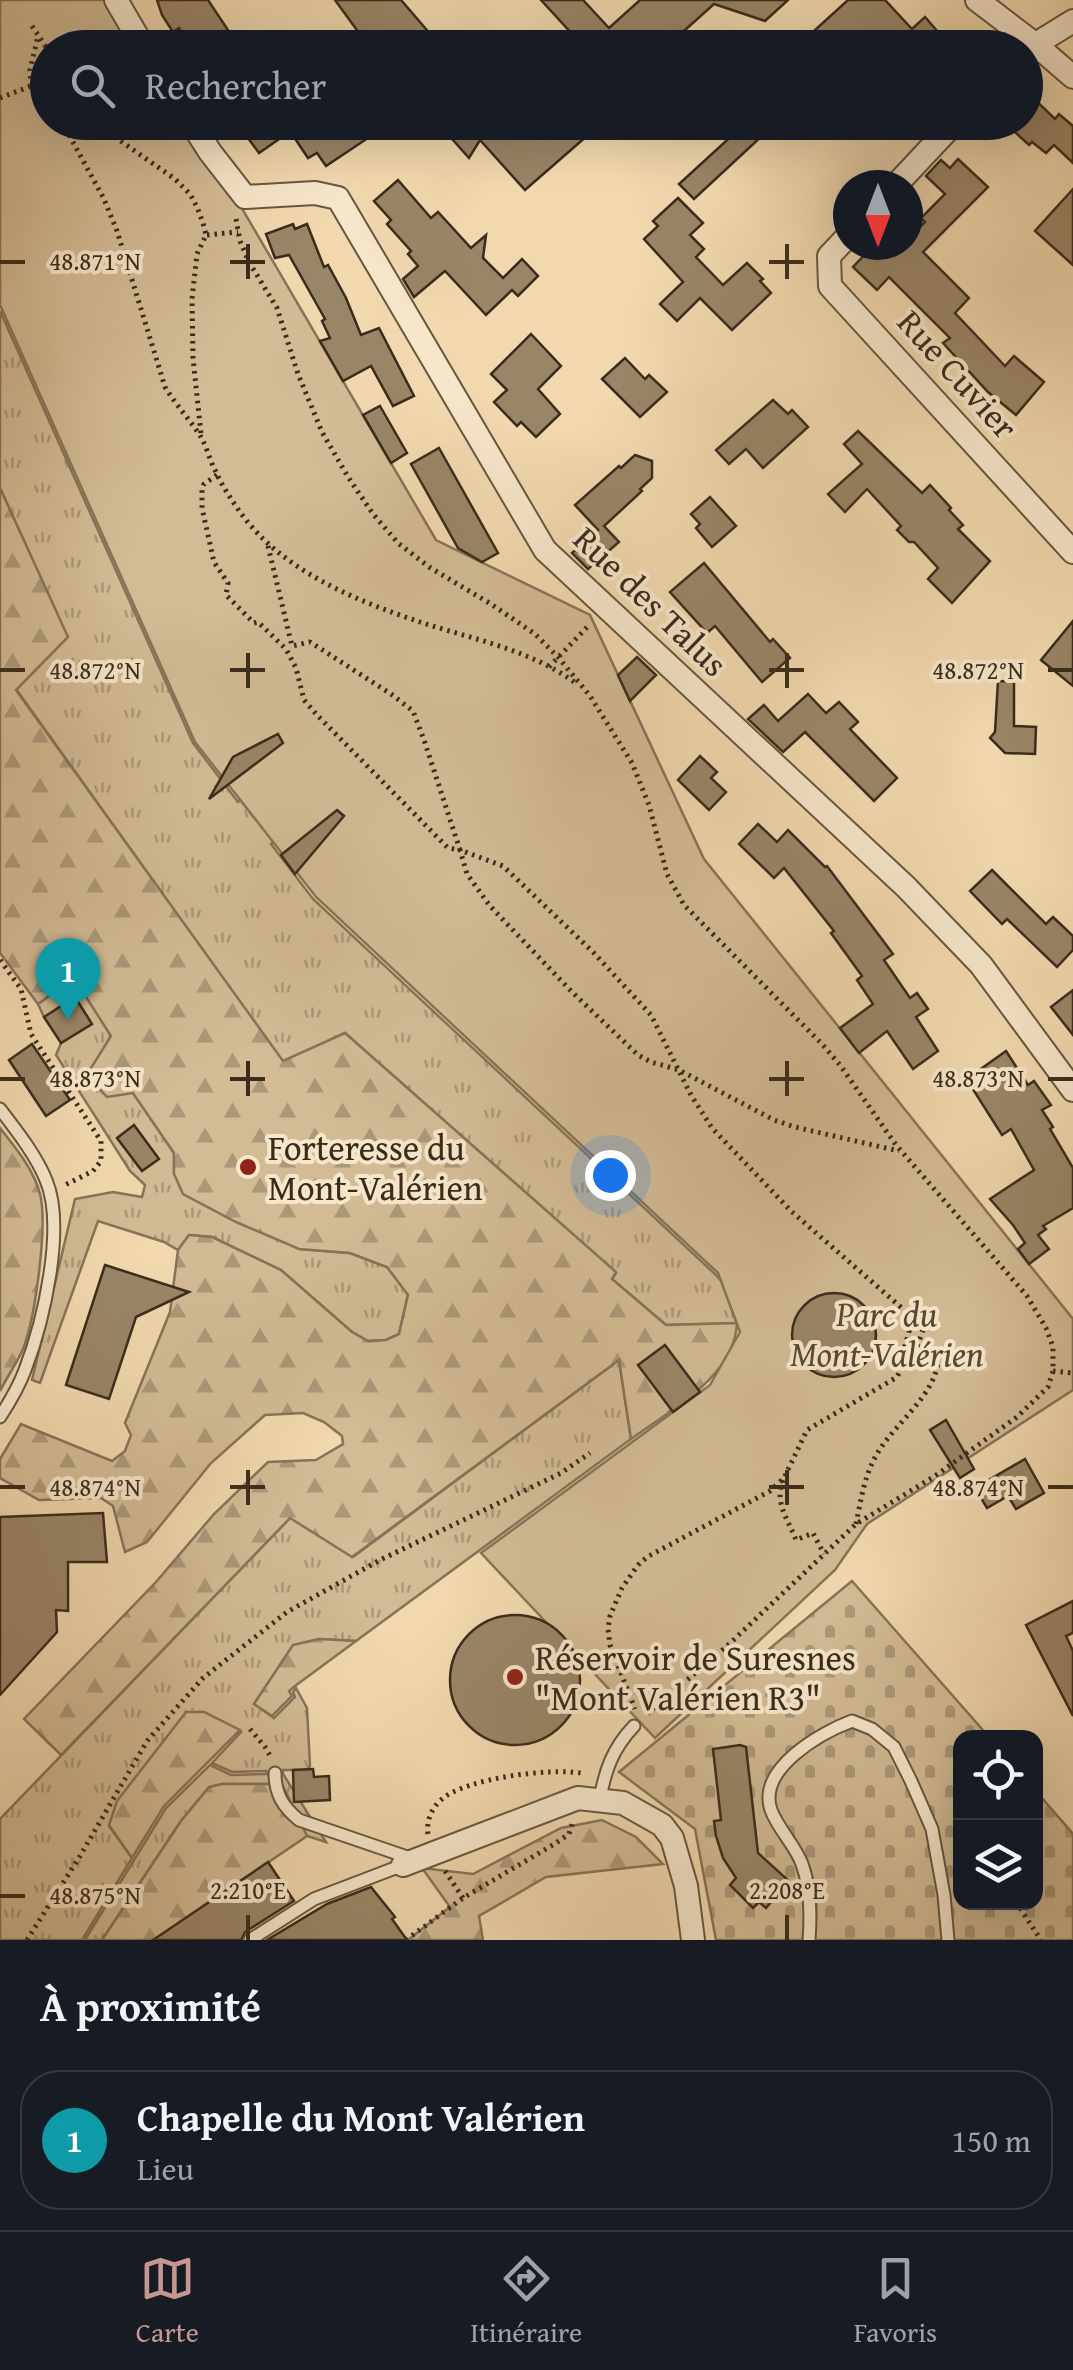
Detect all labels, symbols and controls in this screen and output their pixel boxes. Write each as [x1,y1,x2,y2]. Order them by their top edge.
search box [30,30,1043,140]
text: Rechercher [145,57,326,113]
icon: search [65,58,120,113]
north arrow [833,170,923,260]
text: 48.871°N [49,243,141,279]
street label: Rue Cuvier [886,298,1030,450]
street label: Rue des Talus [562,514,740,688]
text: 48.872°N [49,652,141,688]
text: 48.872°N [932,652,1024,688]
pin: 1 [36,938,100,1020]
text: 48.873°N [49,1060,141,1096]
text: 48.873°N [932,1060,1024,1096]
place label: Forteresse du Mont-Valérien [268,1122,483,1213]
your location [585,1150,636,1201]
marker: Forteresse du Mont-Valérien [237,1156,259,1178]
park label: Parc du Mont-Valérien [790,1288,984,1379]
text: 48.874°N [49,1469,141,1505]
text: 48.874°N [932,1469,1024,1505]
place label: Réservoir de Suresnes "Mont Valérien R3" [535,1632,856,1723]
marker: Réservoir de Suresnes "Mont Valérien R3" [504,1666,526,1688]
map controls [953,1730,1043,1910]
button: locate [953,1730,1043,1820]
button: layers [953,1820,1043,1910]
text: 2.210°E [210,1872,286,1908]
text: 2.208°E [749,1872,825,1908]
text: 48.875°N [49,1877,141,1913]
text: À proximité [40,1975,261,2036]
text: Chapelle du Mont Valérien [137,2089,585,2145]
text: 1 [66,2117,83,2164]
text: 150 m [952,2117,1031,2164]
text: Lieu [137,2145,194,2192]
tab: Carte [136,2251,199,2352]
tab: Itinéraire [470,2251,582,2352]
tab: Favoris [854,2251,937,2352]

